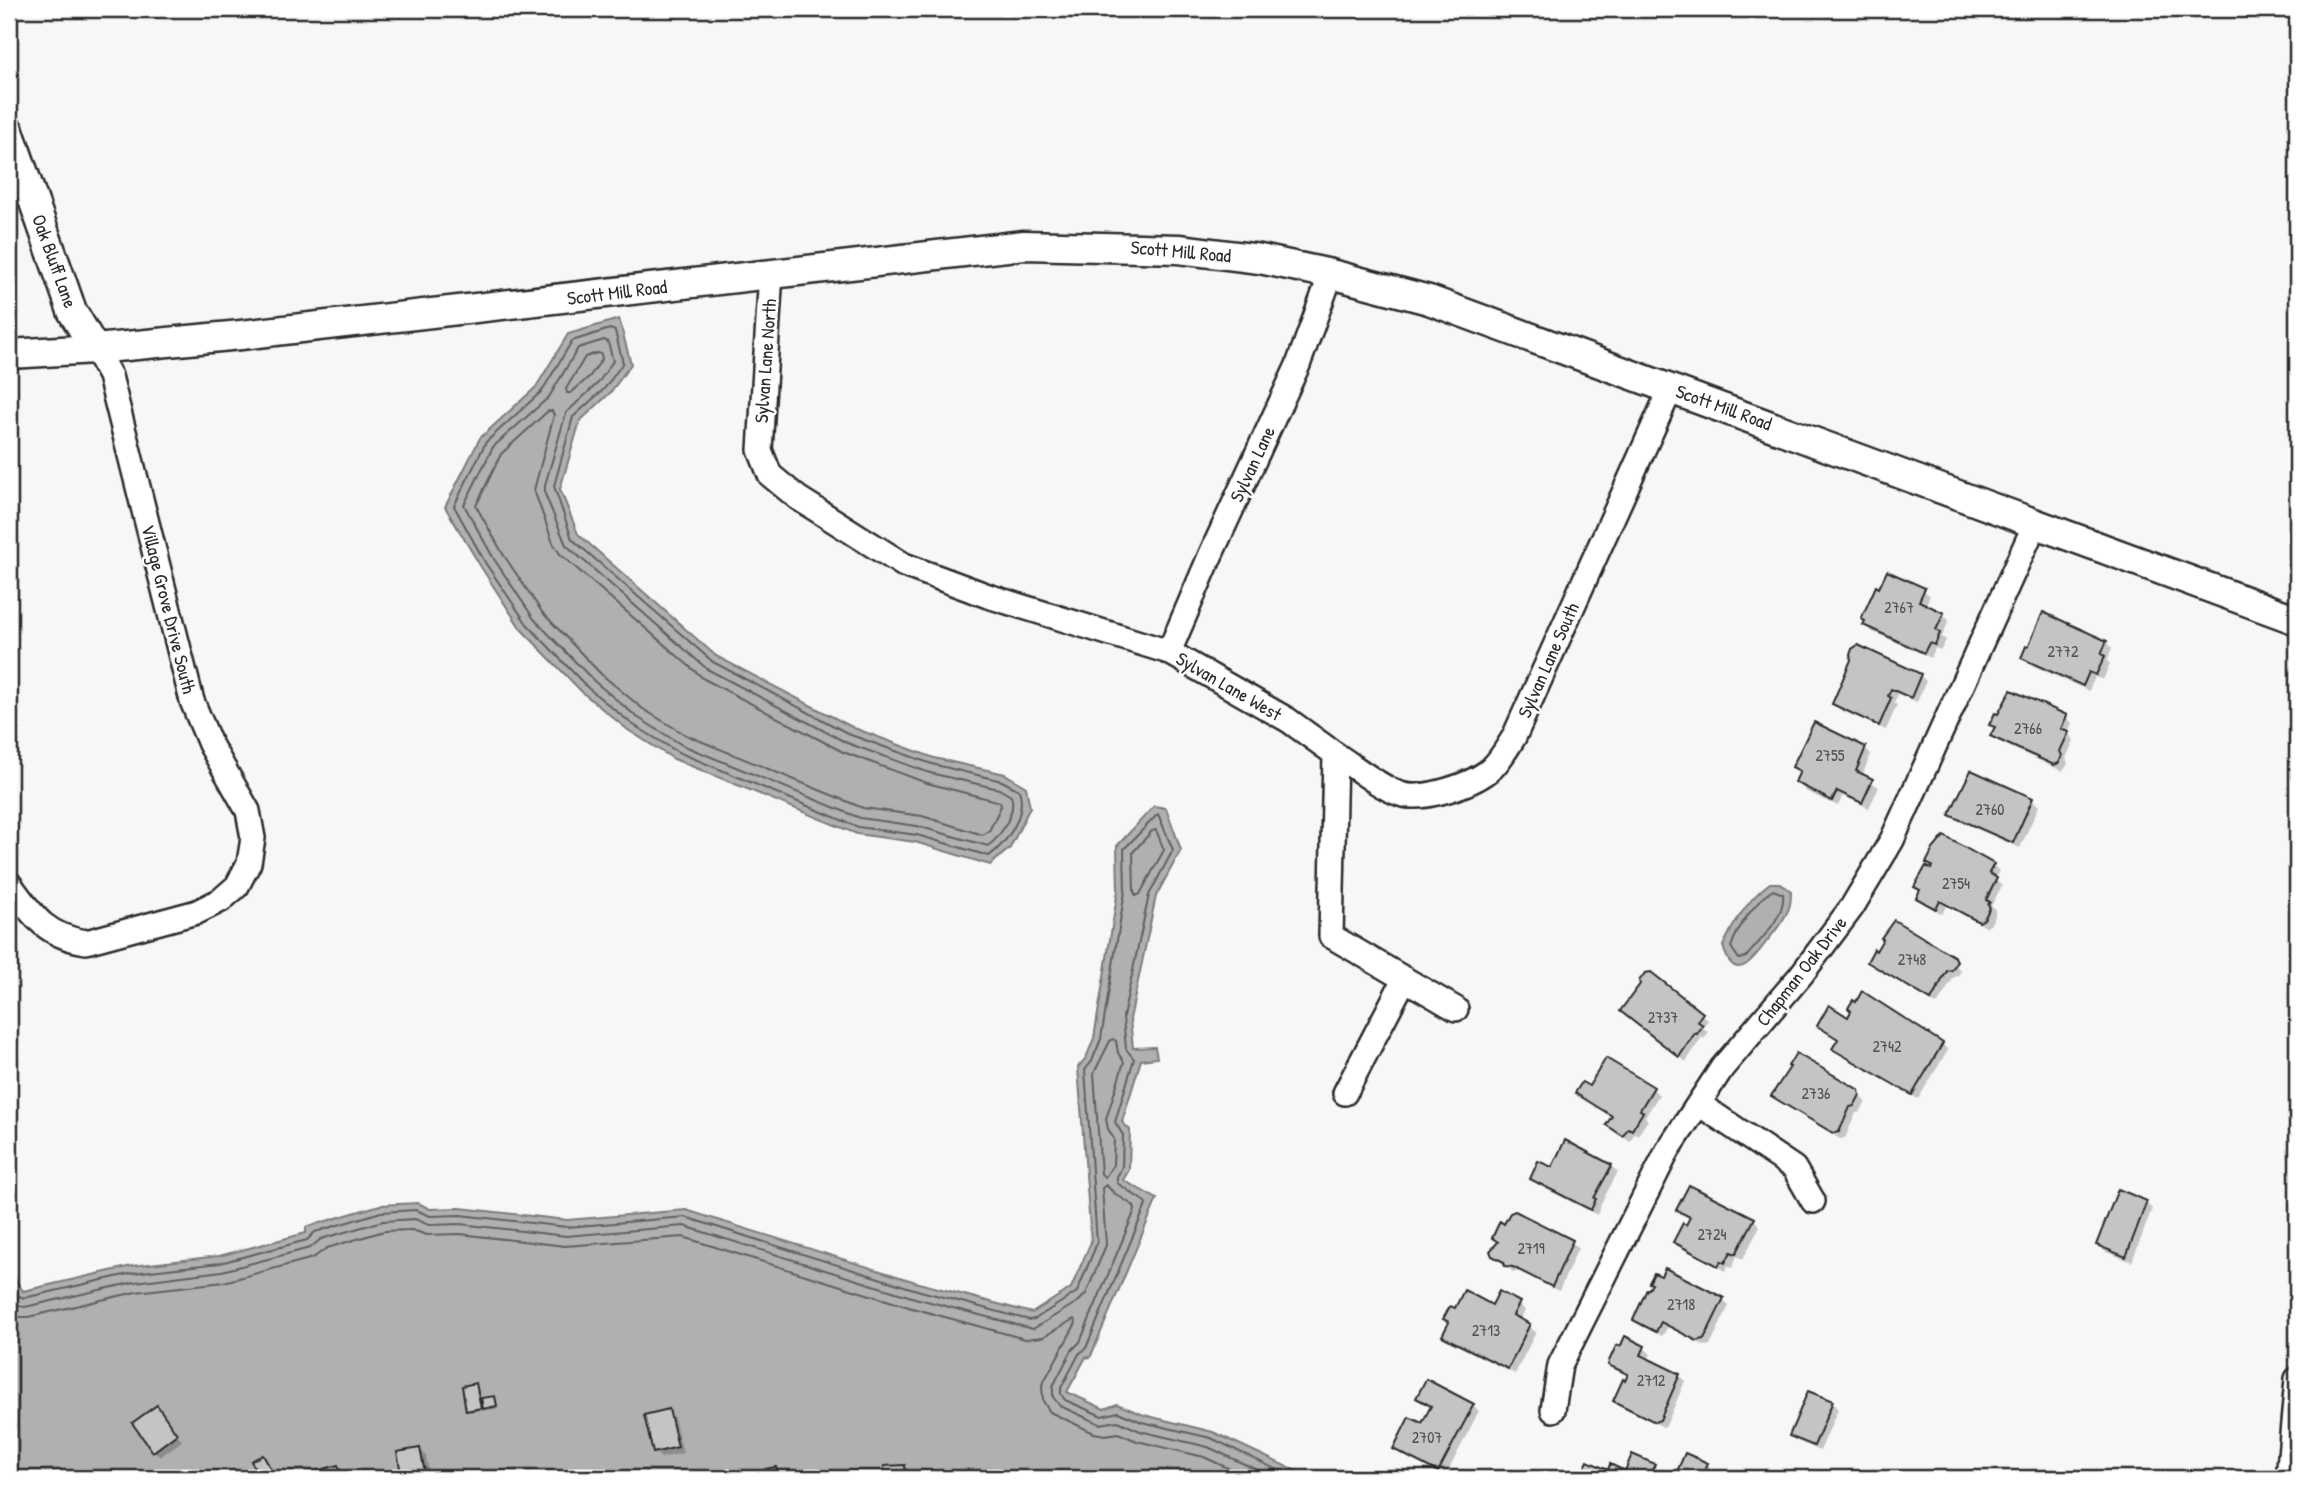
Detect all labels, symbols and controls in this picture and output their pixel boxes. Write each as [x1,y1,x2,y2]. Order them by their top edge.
street label: Oak Bluff Lane [26,211,84,312]
street label: Scott Mill Road [1130,234,1233,268]
street label: Scott Mill Road [566,273,669,311]
street label: Sylvan Lane North [748,298,782,424]
street label: Scott Mill Road [1672,378,1776,437]
street label: Sylvan Lane [1223,422,1281,506]
street label: Village Grove Drive South [135,522,203,696]
house number: 2767 [1884,596,1914,618]
street label: Sylvan Lane South [1511,598,1585,722]
house number: 2772 [2048,640,2079,662]
street label: Sylvan Lane West [1171,645,1287,727]
house number: 2766 [2014,717,2042,739]
house number: 2755 [1816,744,1845,766]
house number: 2760 [1976,798,2004,820]
house number: 2754 [1942,872,1970,894]
street label: Chapman Oak Drive [1750,910,1853,1032]
house number: 2748 [1898,948,1926,970]
house number: 2737 [1648,1006,1678,1028]
house number: 2742 [1873,1035,1902,1057]
house number: 2736 [1802,1082,1830,1104]
house number: 2724 [1698,1223,1726,1245]
house number: 2719 [1517,1237,1545,1259]
house number: 2718 [1667,1293,1695,1315]
house number: 2713 [1472,1319,1500,1341]
house number: 2712 [1637,1369,1666,1391]
house number: 2707 [1412,1426,1442,1448]

